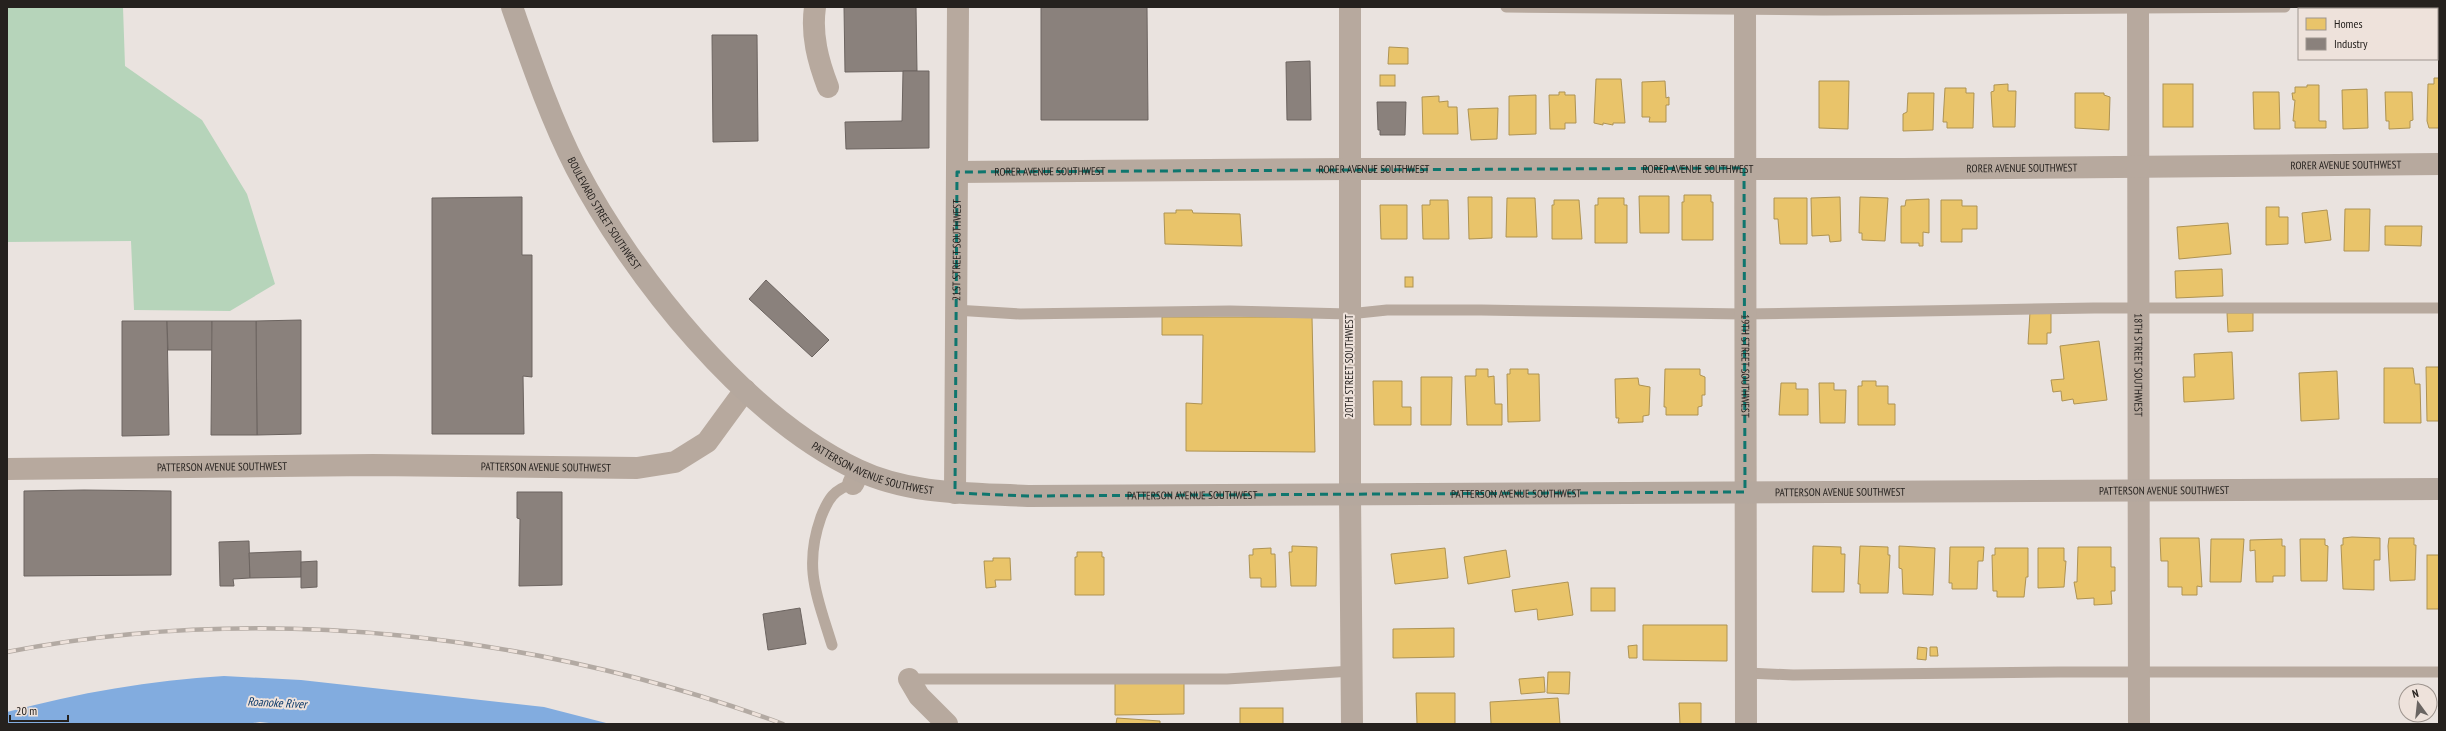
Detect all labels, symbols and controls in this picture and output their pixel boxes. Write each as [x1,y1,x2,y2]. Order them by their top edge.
legend [2298,8,2438,60]
text: Homes [2334,16,2362,31]
text: Industry [2334,36,2368,51]
street label: BOULEVARD STREET SOUTHWEST [565,155,644,273]
street label: RORER AVENUE SOUTHWEST [2290,157,2402,172]
street label: RORER AVENUE SOUTHWEST [1967,160,2078,175]
street label: RORER AVENUE SOUTHWEST [1319,162,1429,176]
street label: RORER AVENUE SOUTHWEST [1643,162,1753,176]
street label: RORER AVENUE SOUTHWEST [995,164,1106,179]
street label: 21ST STREET SOUTHWEST [949,199,964,301]
street label: 18TH STREET SOUTHWEST [2131,313,2146,417]
street label: 20TH STREET SOUTHWEST [1342,314,1356,418]
street label: 19TH STREET SOUTHWEST [1738,314,1753,418]
street label: PATTERSON AVENUE SOUTHWEST [809,439,934,497]
street label: PATTERSON AVENUE SOUTHWEST [157,459,287,474]
street label: PATTERSON AVENUE SOUTHWEST [481,459,611,475]
street label: PATTERSON AVENUE SOUTHWEST [2099,483,2229,498]
street label: PATTERSON AVENUE SOUTHWEST [1775,485,1905,499]
street label: PATTERSON AVENUE SOUTHWEST [1451,486,1581,501]
street label: PATTERSON AVENUE SOUTHWEST [1127,488,1257,503]
north arrow [2398,683,2438,723]
text: N [2411,686,2420,701]
water label: Roanoke River [247,693,309,712]
scale bar [10,697,68,723]
text: 20 m [16,703,37,718]

